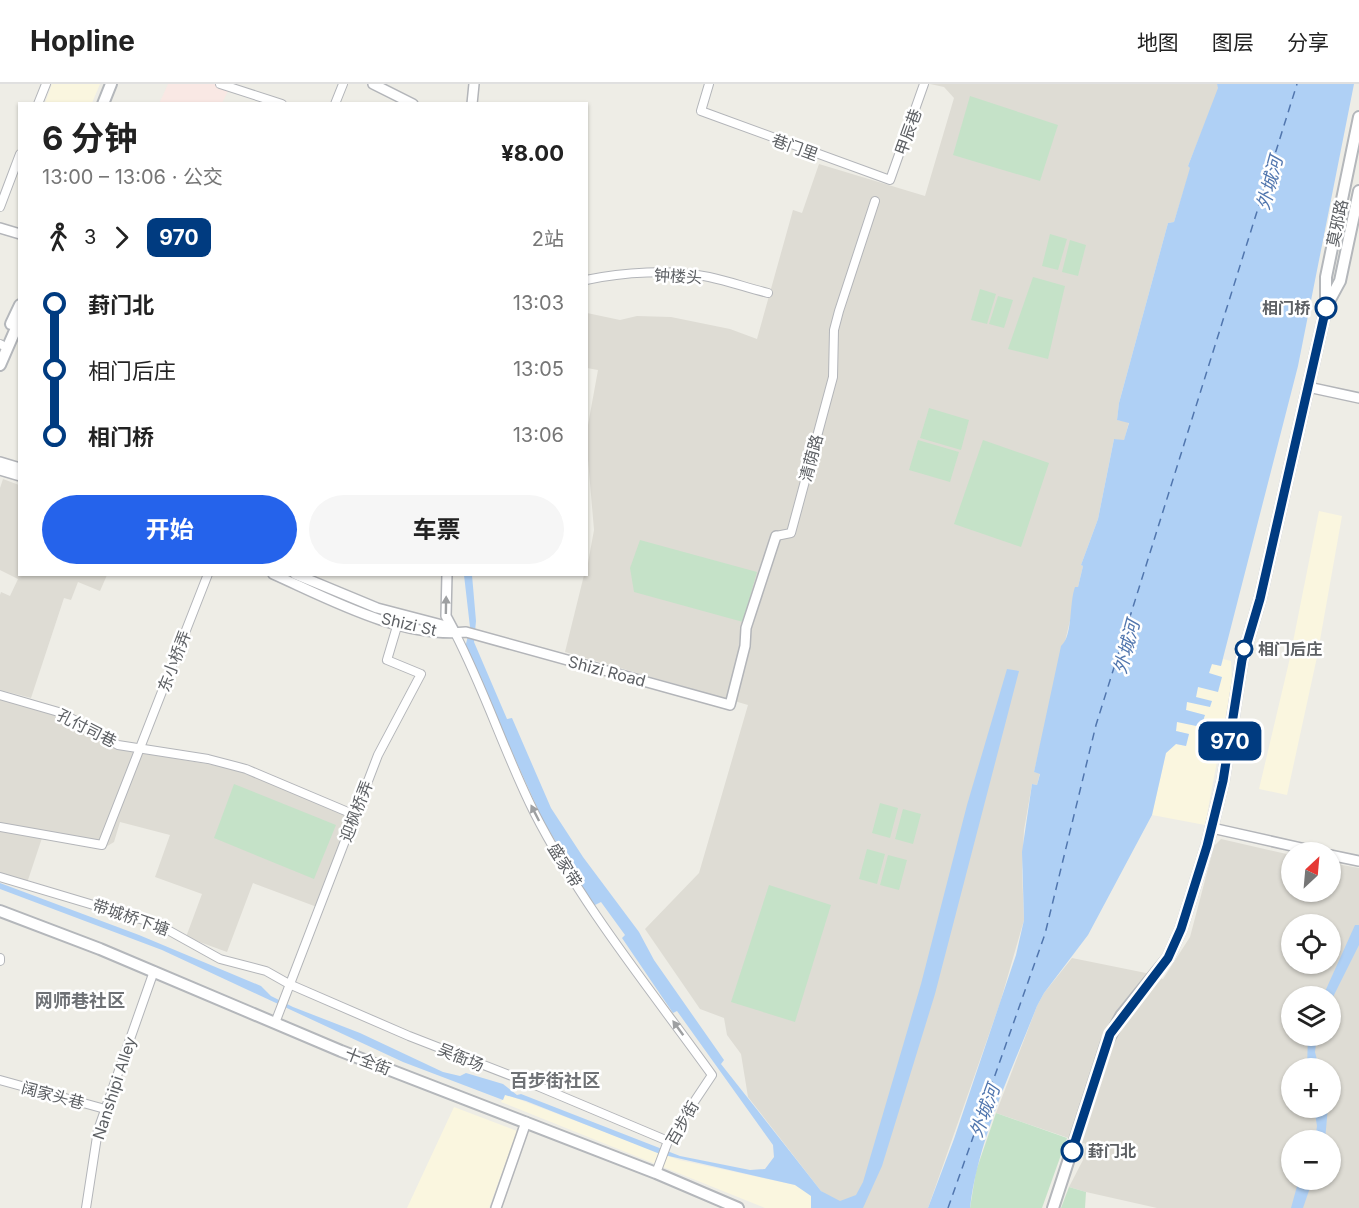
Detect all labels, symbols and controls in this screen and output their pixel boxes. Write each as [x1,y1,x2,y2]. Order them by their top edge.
text: Hopline [30,24,135,58]
text: 地图 [1137,30,1179,55]
text: 图层 [1212,30,1254,55]
text: 分享 [1287,30,1329,55]
street label: 甲辰巷 [890,106,926,158]
text: 6 分钟 [42,118,137,158]
street label: 巷门里 [769,129,821,165]
text: ¥8.00 [501,140,564,166]
water label: 外城河 [1252,151,1287,212]
text: 13:00 – 13:06 · 公交 [42,165,223,189]
street label: 莫邪路 [1322,197,1352,249]
icon: walk [42,221,75,254]
icon: forward [105,221,138,254]
text: 3 [84,225,96,249]
text: 970 [159,225,199,250]
text: 2站 [532,227,564,251]
street label: 钟楼头 [654,265,702,287]
text: 13:03 [513,291,564,315]
text: 葑门北 [88,292,154,318]
marker: 相门桥 [1315,297,1337,319]
place label: 相门桥 [1262,298,1311,318]
text: 13:05 [513,357,564,381]
text: 相门后庄 [88,358,176,384]
text: 13:06 [513,423,564,447]
text: 相门桥 [88,424,154,450]
street label: 清荫路 [795,432,827,484]
button: 开始 [42,495,297,564]
button: 车票 [309,495,564,564]
one-way arrow [441,595,451,614]
street label: Shizi St [379,608,439,640]
water label: 外城河 [1109,615,1144,676]
street label: 东小桥弄 [153,628,195,694]
place label: 相门后庄 [1258,639,1322,659]
marker: 相门后庄 [1235,640,1253,658]
street label: Shizi Road [566,651,648,691]
street label: 孔付司巷 [54,705,120,751]
line badge: 970 [1196,722,1264,760]
text: 970 [1210,729,1250,754]
street label: 迎枫桥弄 [335,778,377,844]
one-way arrow [531,805,540,822]
street label: 盛家带 [544,839,586,891]
north arrow [1281,842,1341,902]
map controls [1281,842,1341,1190]
street label: 带城桥下塘 [90,895,172,939]
button: locate [1281,914,1341,974]
button: layers [1281,986,1341,1046]
district label: 网师巷社区 [35,990,125,1011]
one-way arrow [672,1020,684,1036]
street label: Nanshipi Alley [88,1034,140,1142]
street label: 吴衙场 [435,1039,487,1075]
street label: 十全街 [342,1043,394,1079]
button: + [1281,1058,1341,1118]
district label: 百步街社区 [510,1070,600,1091]
street label: 阔家头巷 [19,1077,87,1113]
water label: 外城河 [965,1079,1005,1140]
street label: 百步街 [661,1097,703,1149]
button: − [1281,1130,1341,1190]
marker: 葑门北 [1061,1140,1083,1162]
place label: 葑门北 [1088,1141,1136,1161]

